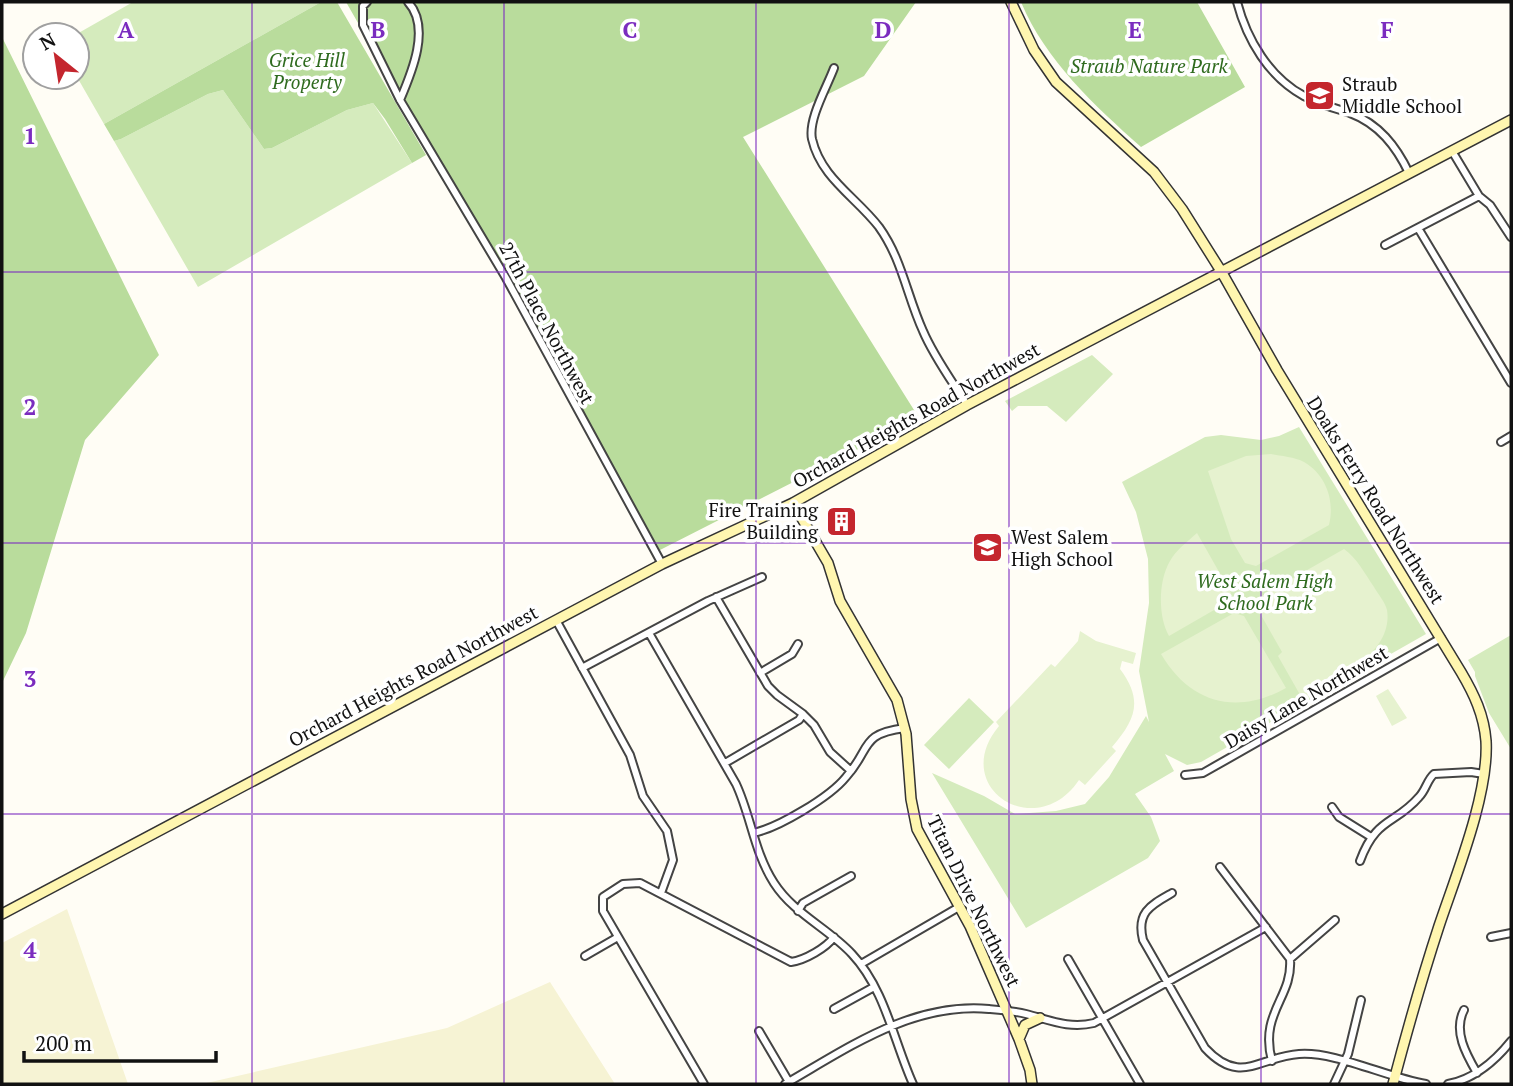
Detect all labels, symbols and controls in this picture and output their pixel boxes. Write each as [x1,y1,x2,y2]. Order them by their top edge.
text: A [118,14,135,45]
text: B [371,14,386,45]
text: C [623,14,638,45]
text: D [875,14,892,45]
text: E [1128,14,1142,45]
text: F [1380,14,1394,45]
north arrow [21,21,91,91]
text: N [35,26,60,55]
park label: Grice Hill Property [269,47,346,94]
park label: Straub Nature Park [1070,53,1229,78]
place label: Straub Middle School [1342,71,1462,118]
school or university icon: Straub Middle School [1302,78,1336,112]
text: 1 [24,120,37,151]
street label: 27th Place Northwest [494,237,601,408]
street label: Orchard Heights Road Northwest [788,336,1044,493]
text: 2 [24,391,37,422]
street label: Doaks Ferry Road Northwest [1302,391,1451,608]
place label: Fire Training Building [708,497,819,544]
building icon: Fire Training Building [824,504,858,538]
place label: West Salem High School [1011,524,1113,571]
school or university icon: West Salem High School [971,531,1005,565]
park label: West Salem High School Park [1197,568,1333,615]
street label: Orchard Heights Road Northwest [284,599,542,752]
street label: Daisy Lane Northwest [1219,639,1392,754]
text: 3 [24,663,37,694]
street label: Titan Drive Northwest [922,811,1027,991]
text: 4 [24,934,37,965]
scale bar [24,1020,217,1064]
text: 200 m [35,1029,92,1057]

